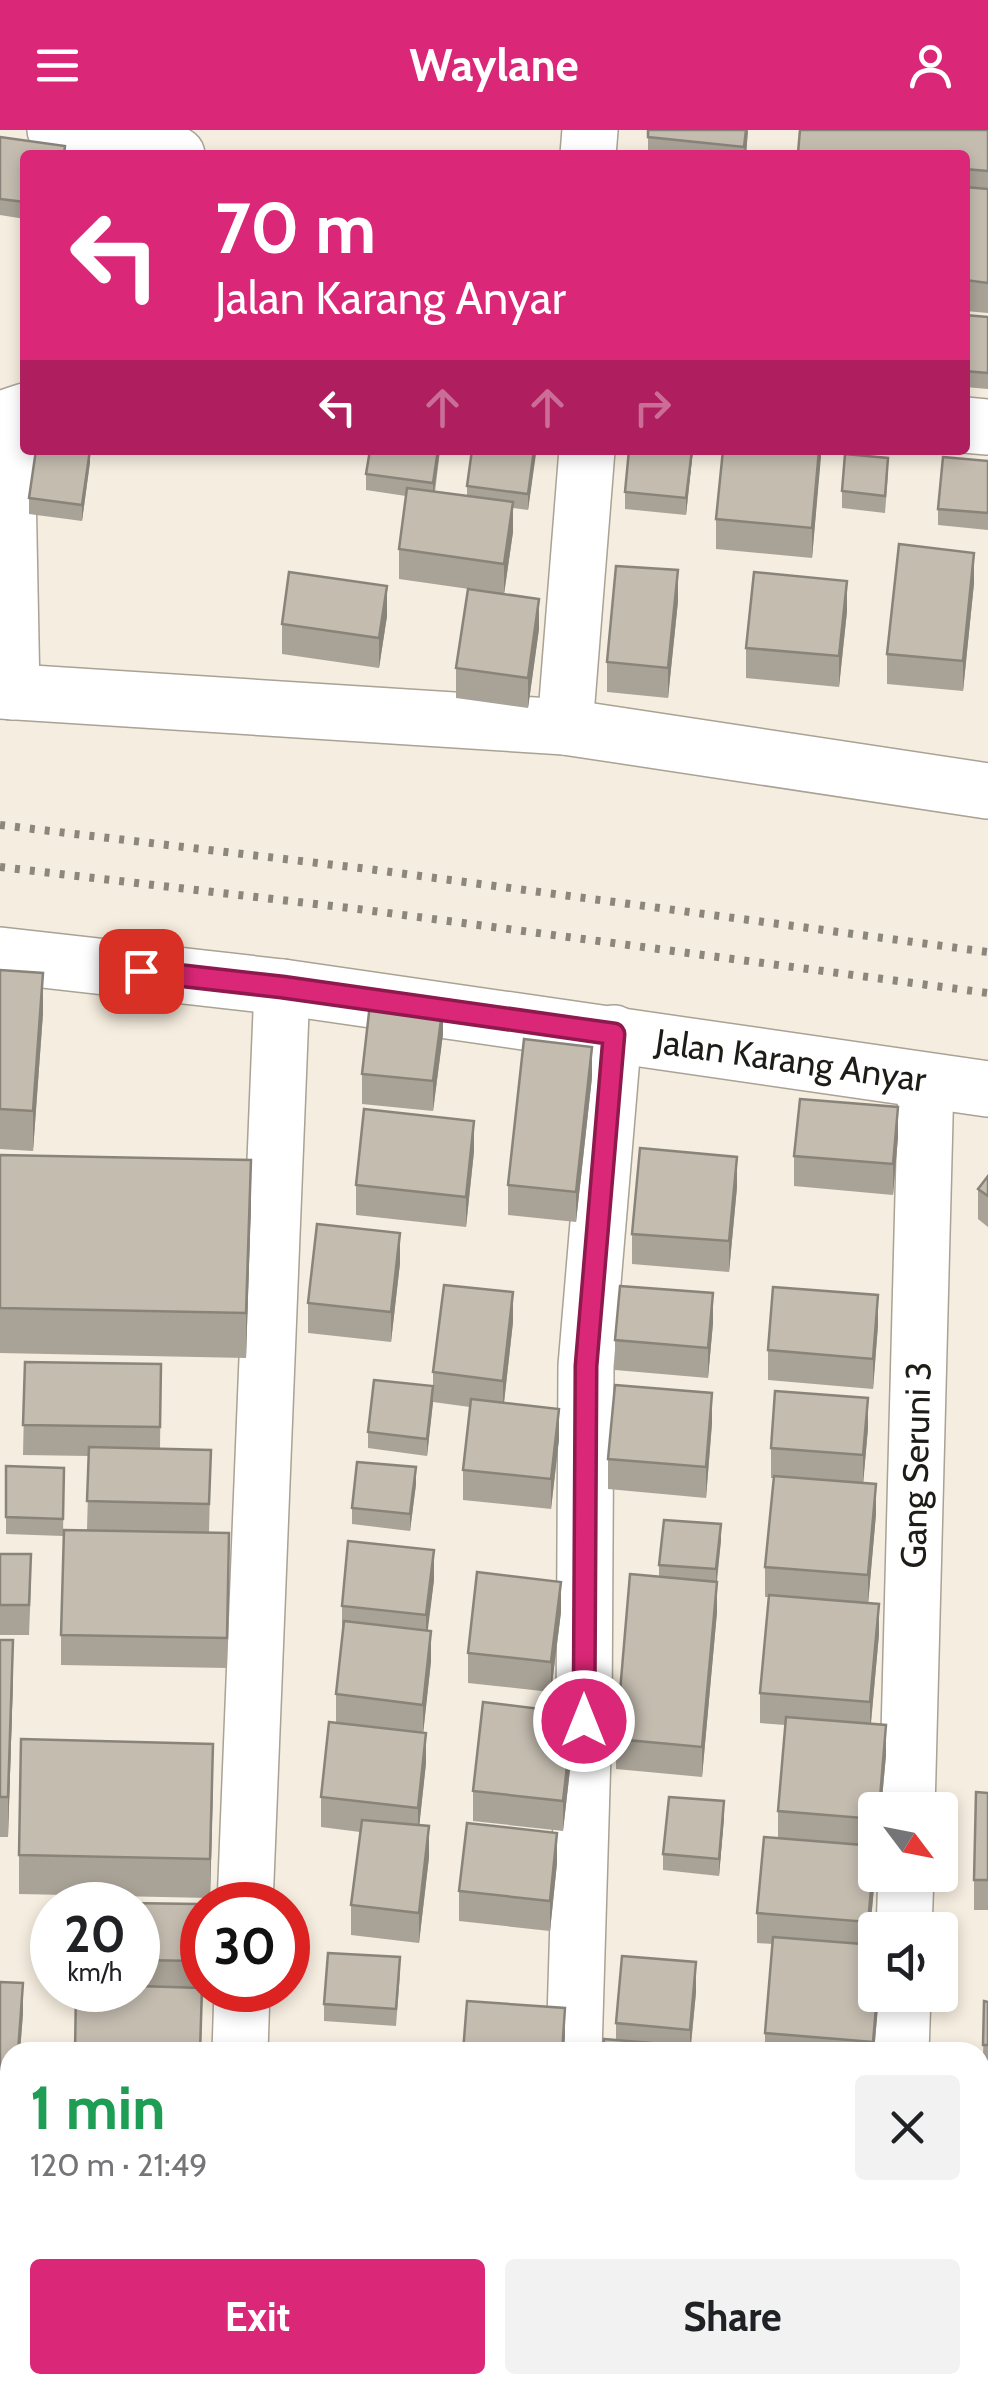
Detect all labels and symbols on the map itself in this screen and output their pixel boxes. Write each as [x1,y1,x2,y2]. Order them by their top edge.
pin [99,929,184,1014]
street label: Jalan Karang Anyar [652,1019,929,1101]
street label: Gang Seruni 3 [891,1361,940,1569]
position arrow [532,1669,636,1773]
north arrow [858,1792,958,1892]
speed limit sign: 30 [180,1882,310,2012]

